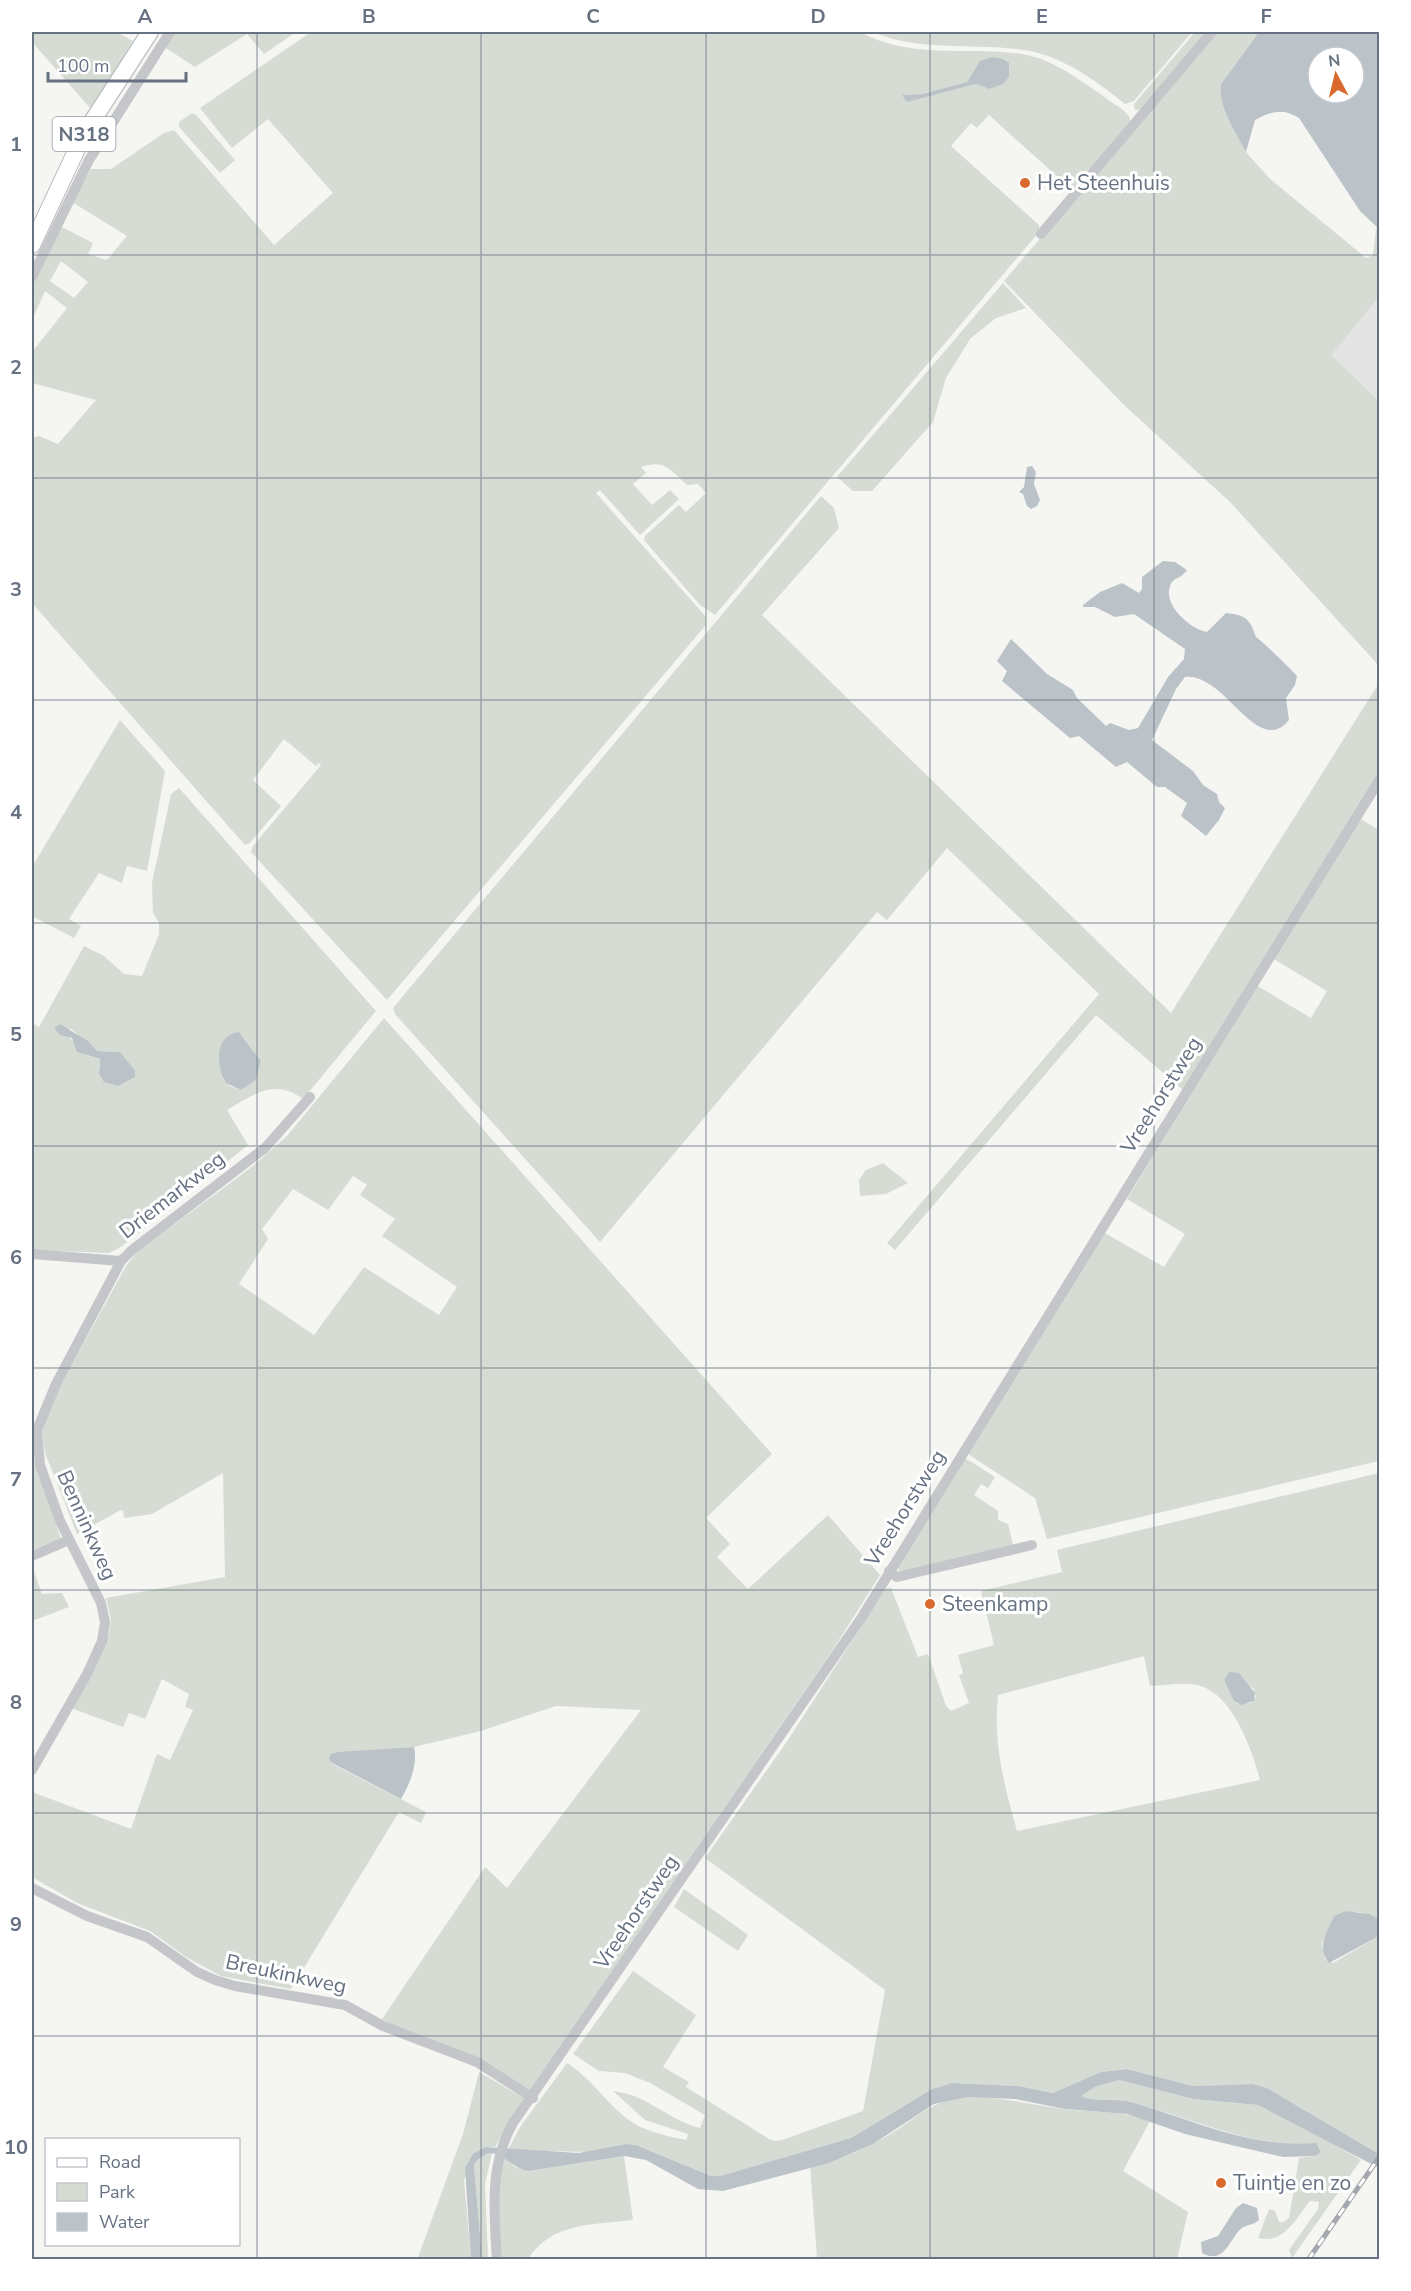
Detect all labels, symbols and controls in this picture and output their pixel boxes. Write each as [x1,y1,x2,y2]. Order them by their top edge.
text: A [138,3,153,30]
text: B [362,3,376,30]
text: C [586,3,600,30]
text: D [810,3,826,30]
text: E [1036,3,1048,30]
text: F [1260,3,1272,30]
scale bar [48,45,186,83]
north arrow [1306,45,1366,105]
text: N [1327,49,1342,73]
text: 100 m [57,54,109,78]
road number: N318 [52,117,116,151]
text: 1 [10,131,22,158]
place label: Het Steenhuis [1037,169,1170,197]
marker: Het Steenhuis [1018,176,1032,190]
text: 2 [10,354,22,381]
text: 3 [10,576,22,603]
text: 4 [10,799,22,826]
text: 5 [10,1021,22,1048]
street label: Vreehorstweg [1113,1031,1208,1159]
street label: Driemarkweg [113,1145,231,1245]
text: 6 [10,1244,22,1271]
street label: Vreehorstweg [857,1444,952,1572]
text: 7 [10,1466,22,1493]
street label: Benninkweg [50,1466,124,1584]
place label: Steenkamp [942,1590,1048,1618]
marker: Steenkamp [923,1597,937,1611]
text: 8 [10,1689,22,1716]
street label: Vreehorstweg [587,1849,685,1976]
text: 9 [10,1911,22,1938]
street label: Breukinkweg [223,1948,349,2000]
text: 10 [4,2134,28,2161]
legend [45,2138,240,2246]
text: Road [99,2150,141,2174]
place label: Tuintje en zo [1233,2169,1351,2197]
marker: Tuintje en zo [1214,2176,1228,2190]
text: Park [99,2180,136,2204]
text: Water [99,2210,150,2234]

